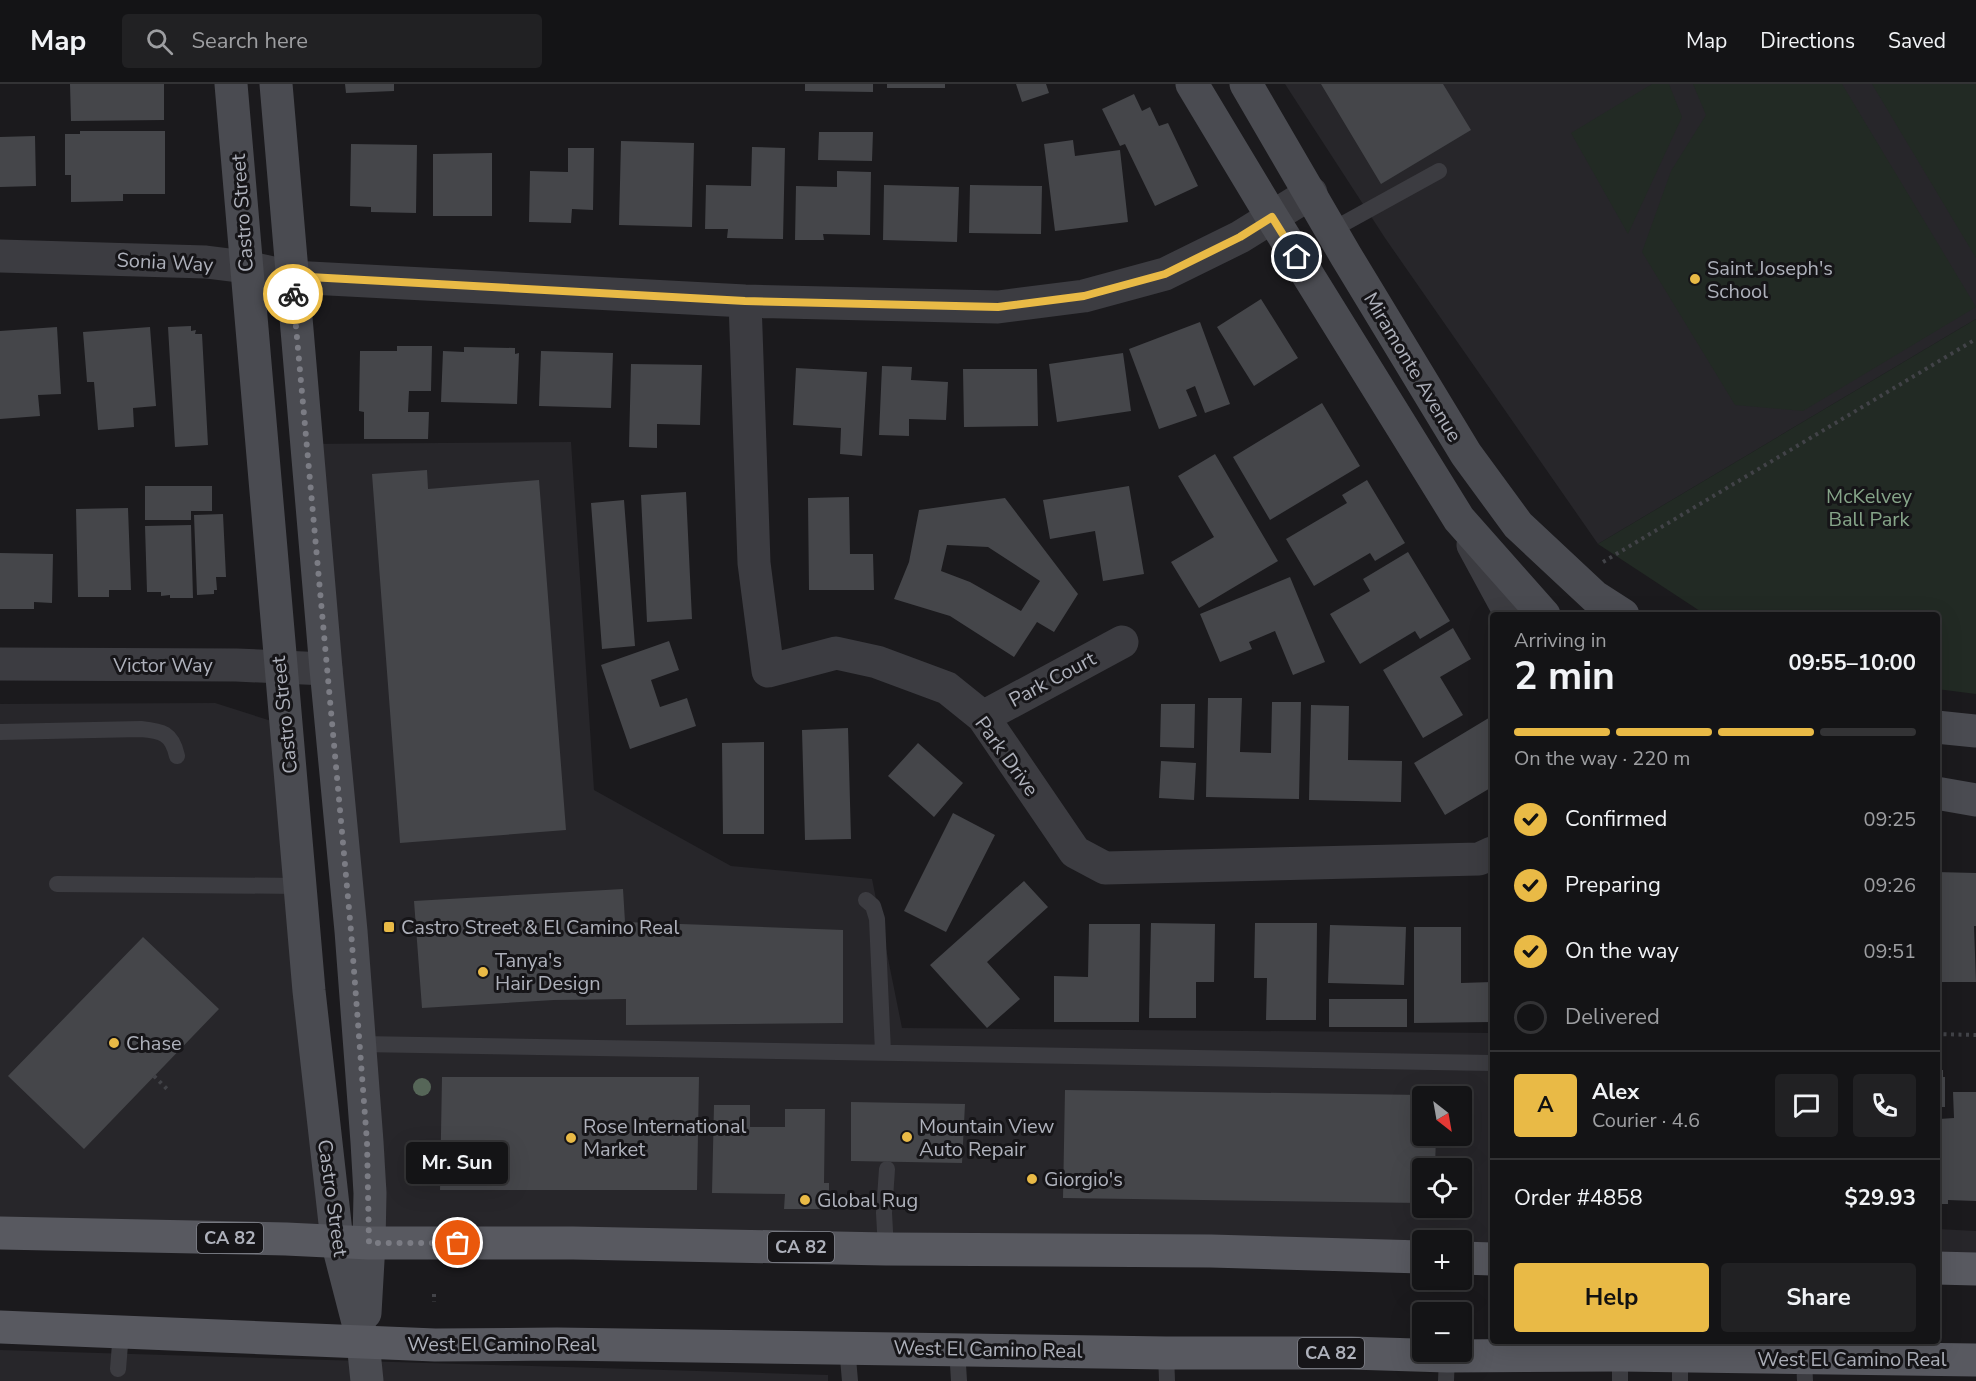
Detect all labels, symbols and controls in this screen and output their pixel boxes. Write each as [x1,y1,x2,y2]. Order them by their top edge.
search box [122,14,542,68]
text: Map [30,22,86,60]
icon: search [143,25,176,58]
text: Search here [191,26,308,56]
text: Map [1686,27,1727,55]
text: Directions [1760,27,1855,55]
text: Saved [1888,27,1946,55]
street label: Castro Street [225,152,260,273]
pin [1271,231,1322,282]
icon: home [1280,240,1313,273]
street label: Sonia Way [116,246,215,279]
place label: Saint Joseph's School [1707,255,1833,305]
courier [263,264,323,324]
marker: Saint Joseph's School [1688,272,1702,286]
icon: bike [277,278,310,311]
street label: Miramonte Avenue [1357,288,1468,447]
park label: McKelvey Ball Park [1826,483,1913,533]
text: Arriving in [1514,627,1607,654]
street label: Park Court [1004,645,1101,714]
text: 09:55–10:00 [1788,648,1916,678]
text: 2 min [1514,650,1615,703]
street label: Victor Way [112,652,214,679]
street label: Castro Street [265,654,304,775]
street label: Park Drive [968,711,1045,802]
text: On the way · 220 m [1514,745,1690,772]
icon: check [1514,803,1547,836]
text: Confirmed [1565,804,1667,834]
text: 09:25 [1863,806,1916,833]
icon: check [1514,869,1547,902]
text: Preparing [1565,870,1661,900]
text: 09:26 [1863,872,1916,899]
place label: Castro Street & El Camino Real [401,914,679,941]
marker: Castro Street & El Camino Real [382,920,396,934]
icon: check [1514,935,1547,968]
text: On the way [1565,936,1679,966]
text: 09:51 [1863,938,1916,965]
place label: Tanya's Hair Design [495,947,601,997]
marker: Tanya's Hair Design [476,965,490,979]
text: Delivered [1565,1002,1660,1032]
place label: Chase [126,1030,182,1057]
marker: Chase [107,1036,121,1050]
button: chat [1775,1074,1838,1137]
button: phone [1853,1074,1916,1137]
text: Alex [1592,1077,1639,1107]
north arrow [1412,1086,1472,1146]
map controls [1412,1086,1472,1362]
text: A [1537,1090,1554,1120]
text: Courier · 4.6 [1592,1107,1700,1134]
place label: Rose International Market [583,1113,747,1163]
place label: Mountain View Auto Repair [919,1113,1054,1163]
marker: Mountain View Auto Repair [900,1130,914,1144]
marker: Rose International Market [564,1131,578,1145]
street label: Castro Street [311,1138,354,1259]
callout: Mr. Sun [407,1141,509,1183]
text: Mr. Sun [422,1149,493,1176]
button: locate [1412,1158,1472,1218]
place label: Giorgio's [1044,1166,1123,1193]
marker: Giorgio's [1025,1172,1039,1186]
text: Order #4858 [1514,1183,1643,1213]
text: $29.93 [1845,1183,1916,1213]
place label: Global Rug [817,1187,918,1214]
marker: Global Rug [798,1193,812,1207]
pin [432,1217,483,1268]
road number: CA 82 [197,1223,263,1253]
icon: bag [441,1226,474,1259]
button: + [1412,1230,1472,1290]
road number: CA 82 [768,1232,834,1262]
button: Help [1514,1263,1709,1332]
button: Share [1721,1263,1916,1332]
button: − [1412,1302,1472,1362]
street label: West El Camino Real [407,1331,597,1358]
street label: West El Camino Real [893,1334,1083,1365]
road number: CA 82 [1298,1338,1364,1368]
street label: West El Camino Real [1757,1346,1947,1373]

